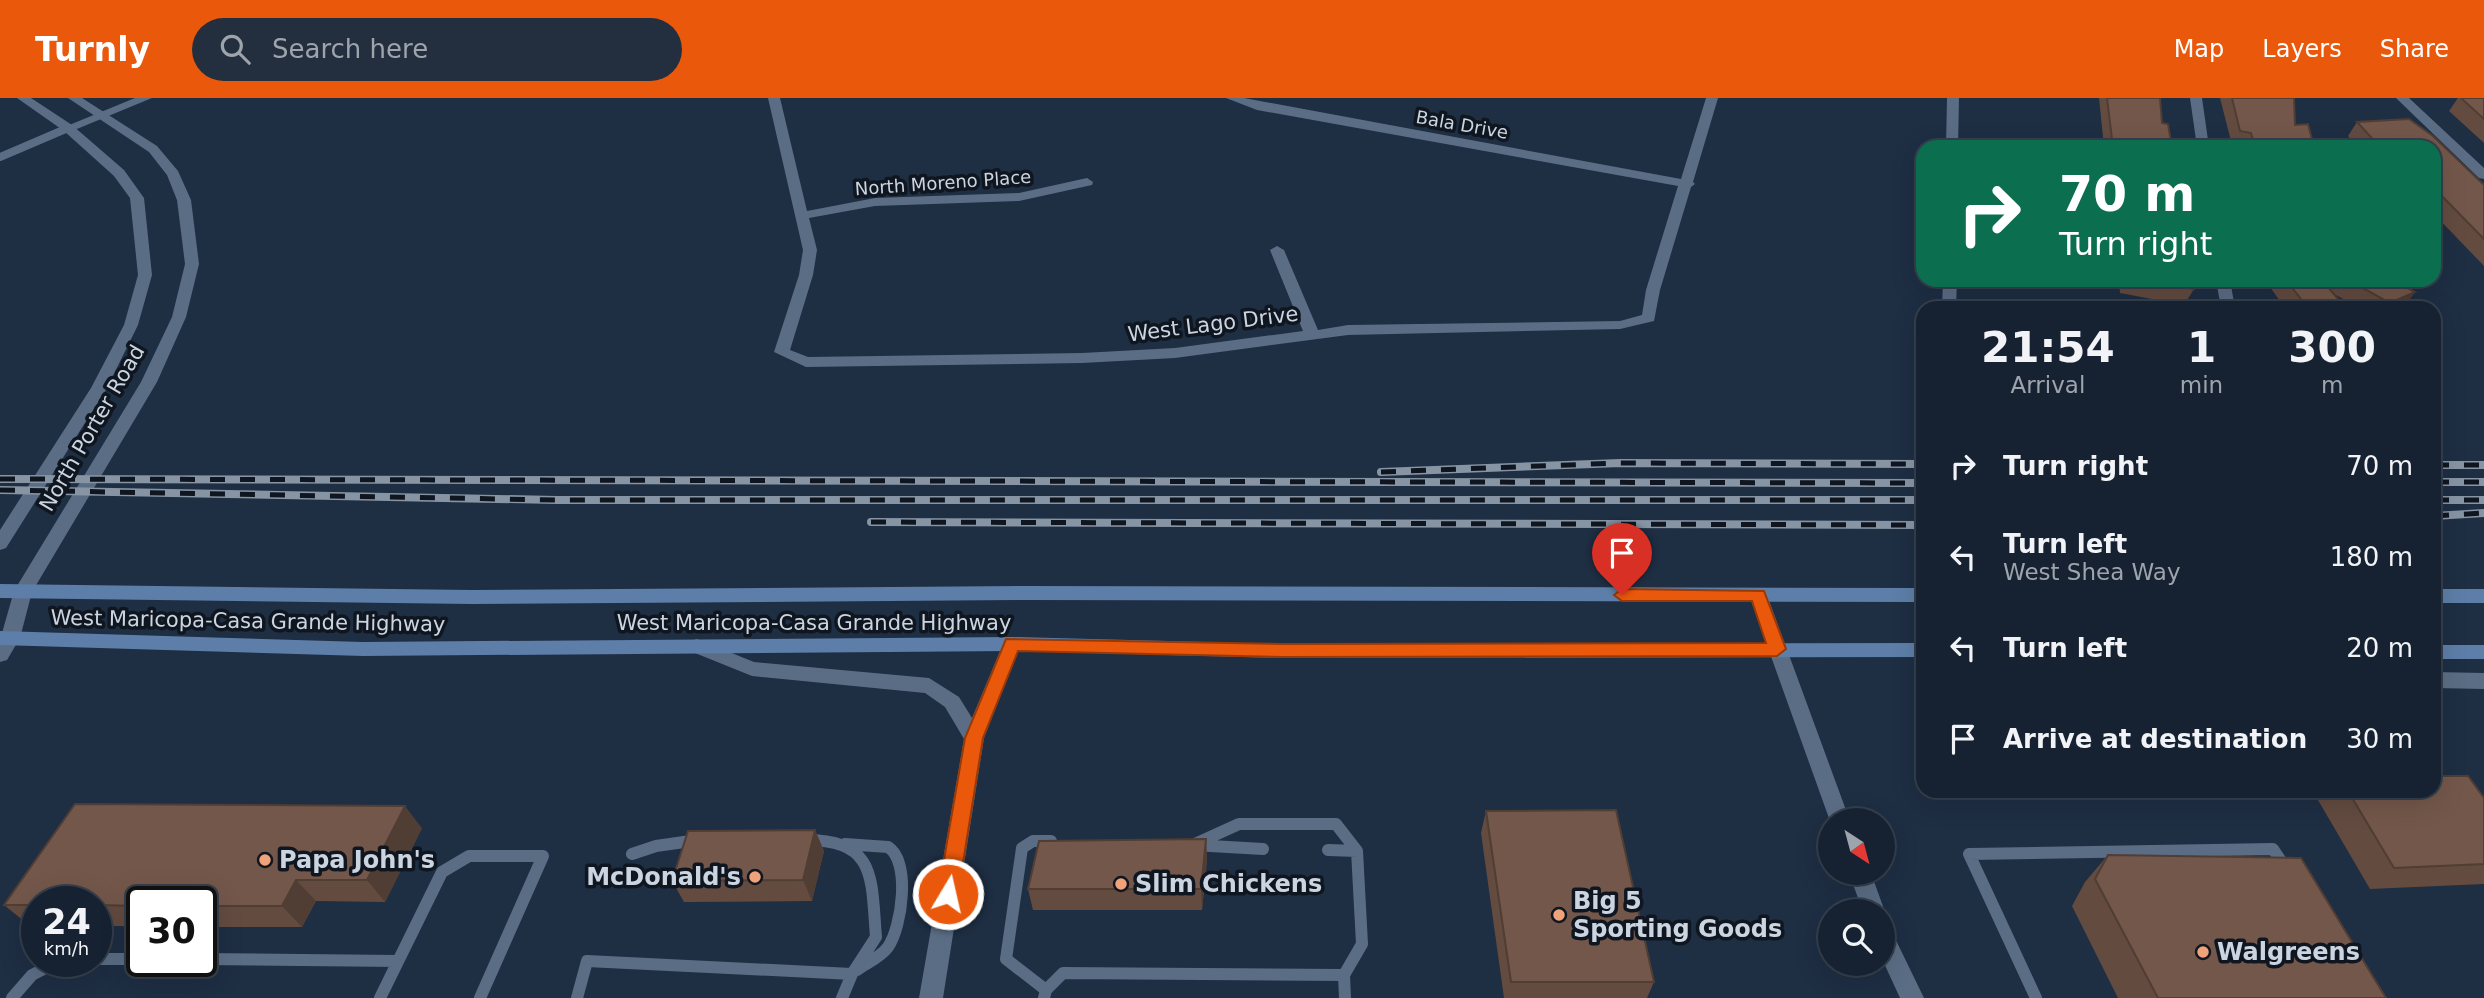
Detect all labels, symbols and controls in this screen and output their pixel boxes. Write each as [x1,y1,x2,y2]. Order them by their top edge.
search box [192,18,682,81]
text: Turnly [35,30,150,69]
icon: search [216,30,254,68]
text: Search here [272,34,428,64]
text: Map [2174,35,2224,63]
text: Layers [2262,35,2342,63]
text: Share [2380,35,2449,63]
street label: Bala Drive [1414,106,1510,143]
street label: North Moreno Place [854,166,1032,199]
text: 70 m [2059,166,2195,223]
icon: right [1944,168,2035,259]
text: Turn right [2059,225,2212,263]
street label: West Lago Drive [1126,302,1300,346]
text: 21:54 [1981,323,2115,372]
text: 1 [2187,323,2216,372]
text: 300 [2288,323,2376,372]
street label: North Porter Road [35,341,149,515]
text: Arrival [2011,372,2085,398]
text: min [2180,372,2223,398]
text: m [2321,372,2343,398]
icon: right [1944,447,1982,485]
text: Turn right [2003,451,2148,481]
text: 70 m [2346,451,2413,481]
pin [1592,523,1652,595]
text: Turn left [2003,529,2127,559]
icon: arrive [1603,534,1641,572]
icon: left [1944,538,1982,576]
text: 180 m [2330,542,2413,572]
text: West Shea Way [2003,559,2181,585]
street label: West Maricopa-Casa Grande Highway [50,606,446,636]
street label: West Maricopa-Casa Grande Highway [617,611,1011,635]
icon: left [1944,629,1982,667]
text: Turn left [2003,633,2127,663]
text: 20 m [2346,633,2413,663]
icon: arrive [1944,720,1982,758]
text: Arrive at destination [2003,724,2307,754]
text: 30 m [2346,724,2413,754]
north arrow [1818,808,1895,886]
map controls [1818,808,1895,976]
place label: Papa John's [279,846,435,874]
marker: Papa John's [257,852,273,868]
position arrow [911,857,985,931]
place label: McDonald's [586,863,741,891]
marker: McDonald's [747,869,763,885]
place label: Slim Chickens [1135,870,1322,898]
marker: Slim Chickens [1113,876,1129,892]
speed limit sign: 30 [126,886,217,977]
place label: Big 5 Sporting Goods [1573,887,1782,943]
button: search [1818,899,1895,976]
text: 24 [42,902,91,942]
marker: Big 5 Sporting Goods [1551,907,1567,923]
text: km/h [44,938,89,959]
place label: Walgreens [2217,938,2360,966]
marker: Walgreens [2195,944,2211,960]

